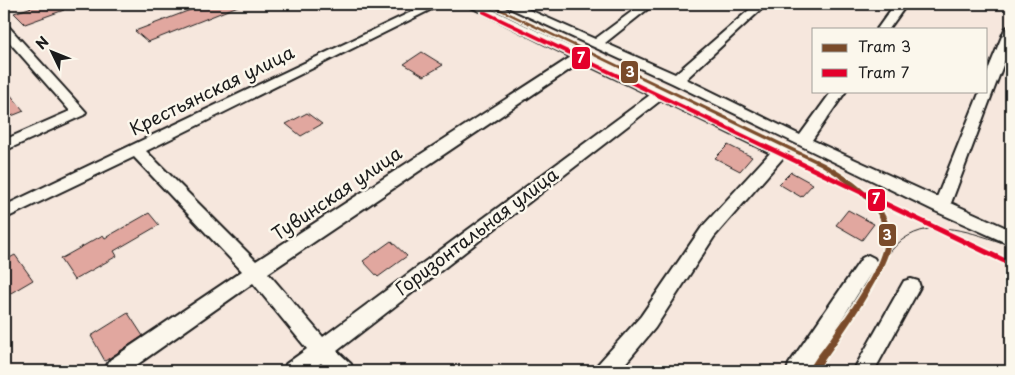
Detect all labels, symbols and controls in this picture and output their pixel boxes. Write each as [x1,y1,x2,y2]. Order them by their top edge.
north arrow [28,28,78,78]
legend [812,28,988,92]
text: N [31,32,54,54]
text: Tram 3 [858,34,911,57]
street label: Крестьянская улица [124,38,299,141]
line badge: 7 [571,46,591,70]
text: 7 [577,47,586,68]
line badge: 3 [620,60,639,84]
text: Tram 7 [858,60,910,83]
text: 3 [625,61,635,82]
street label: Тувинская улица [266,139,407,246]
street label: Горизонтальная улица [389,160,564,301]
line badge: 7 [867,188,886,212]
text: 7 [872,188,881,209]
line badge: 3 [878,223,897,247]
text: 3 [882,224,892,245]

